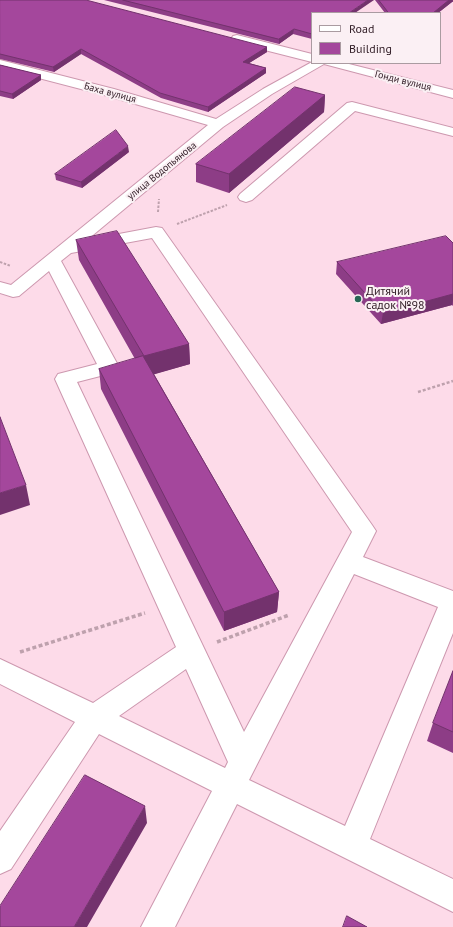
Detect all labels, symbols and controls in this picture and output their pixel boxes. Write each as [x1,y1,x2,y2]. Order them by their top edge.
legend [311,12,441,64]
text: Road [349,21,374,36]
text: Building [349,41,392,56]
street label: Гонди вулиця [373,68,433,94]
street label: Баха вулиця [83,80,137,106]
street label: улица Водопьянова [125,139,199,203]
place label: Дитячий садок №98 [366,285,425,313]
marker: Дитячий садок №98 [353,294,363,304]

